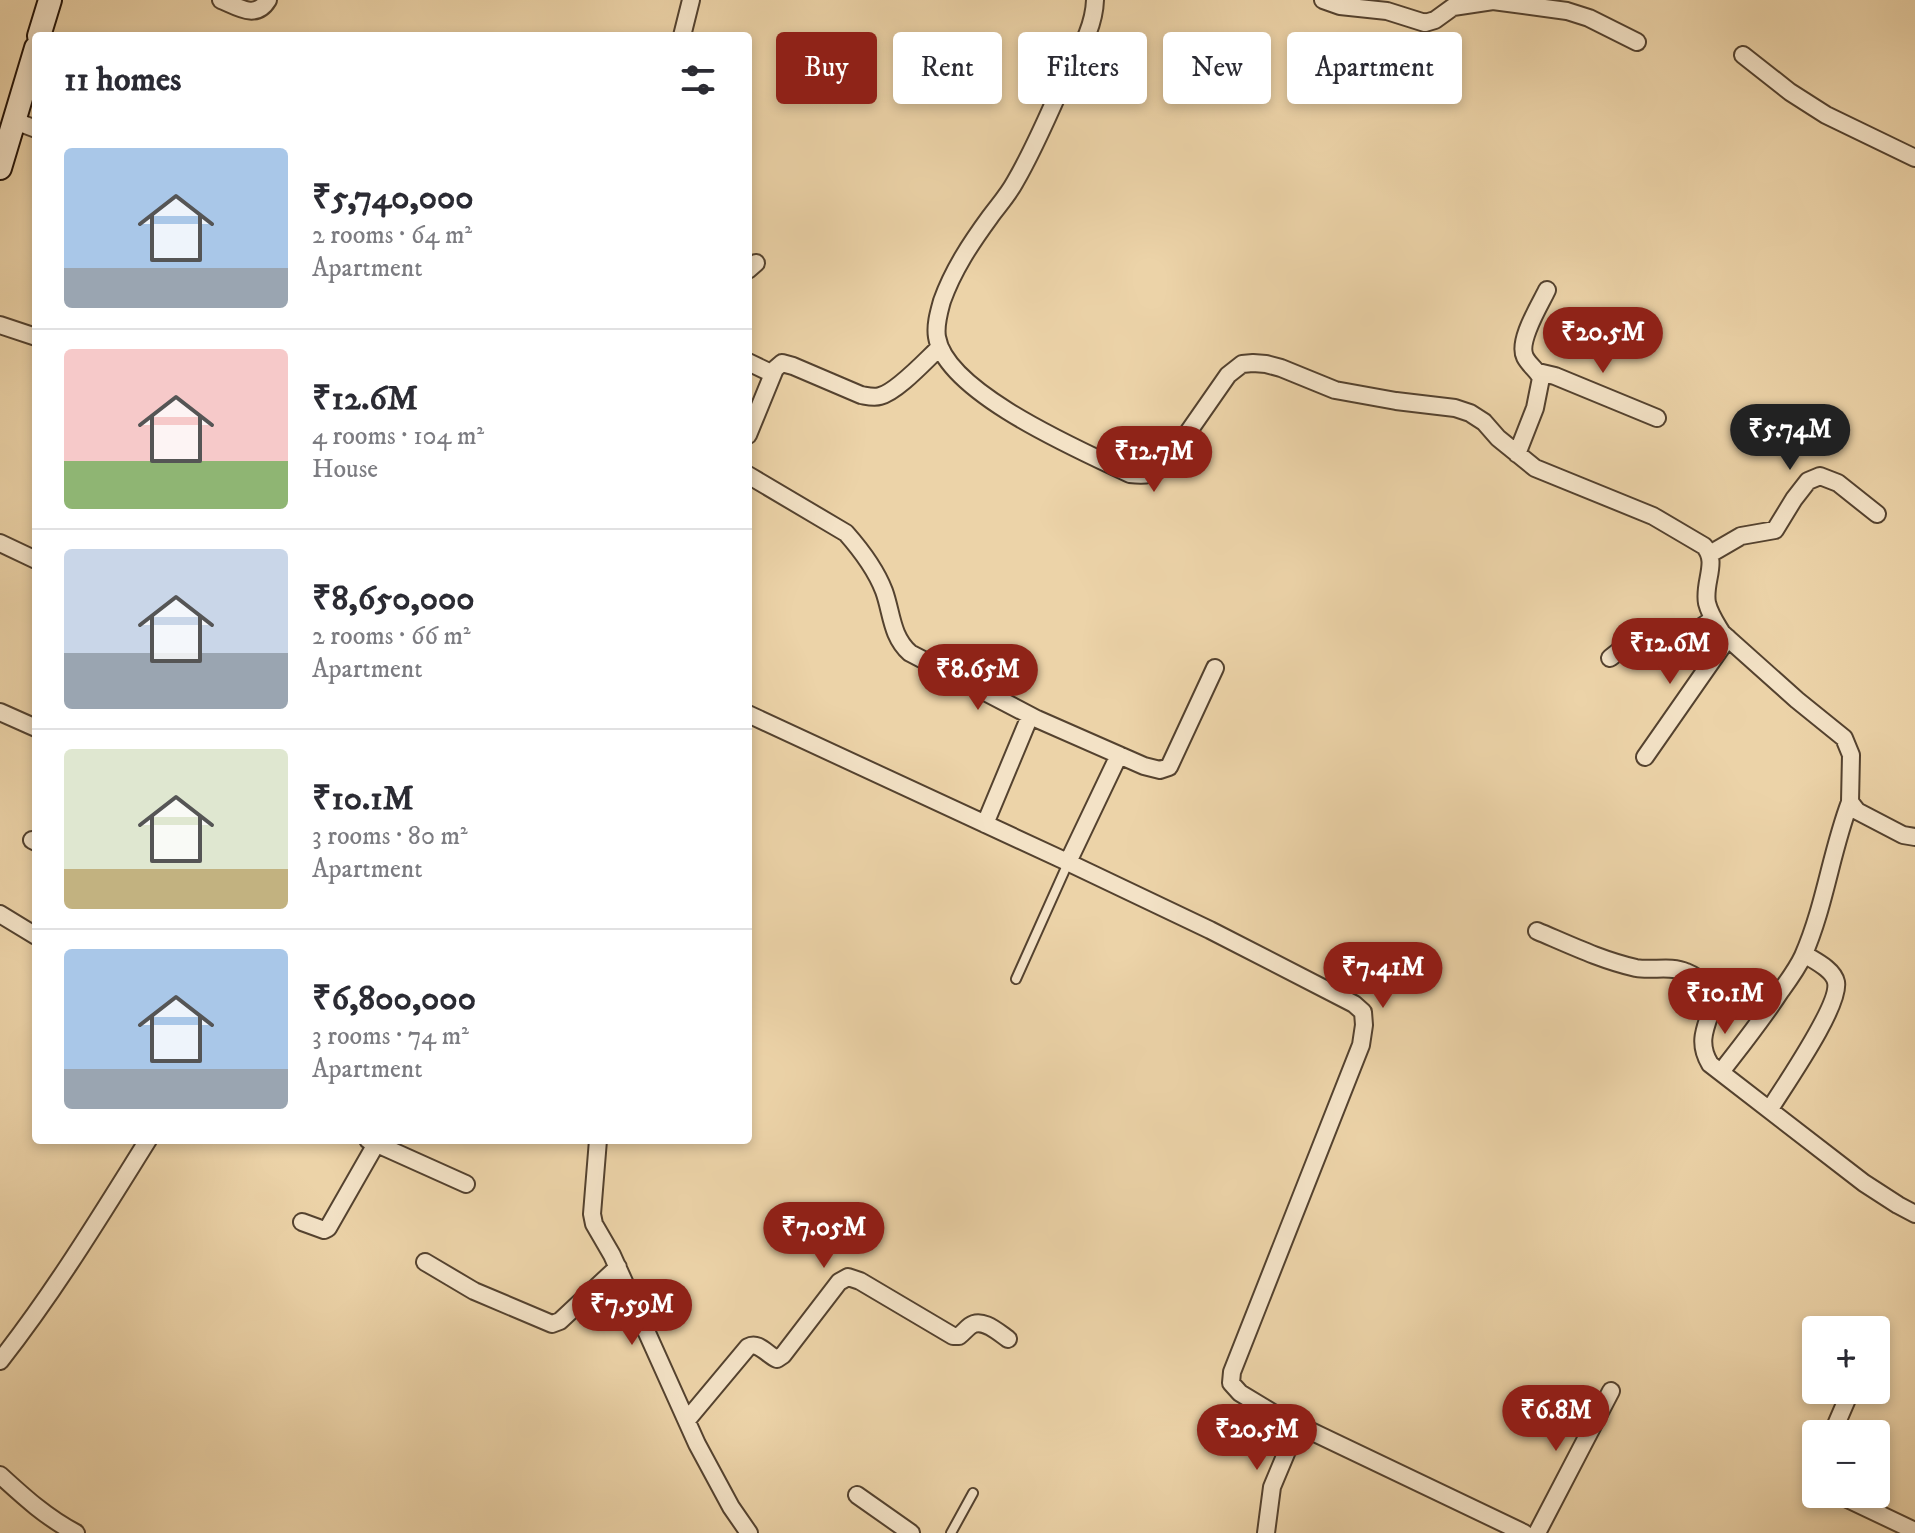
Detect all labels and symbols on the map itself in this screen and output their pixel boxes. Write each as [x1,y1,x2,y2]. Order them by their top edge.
pin: ₹20.5M [1538,307,1668,375]
pin: ₹5.74M [1725,404,1855,472]
pin: ₹12.7M [1089,426,1219,494]
pin: ₹12.6M [1605,618,1735,686]
pin: ₹8.65M [913,644,1043,712]
pin: ₹7.41M [1318,942,1448,1010]
pin: ₹10.1M [1660,968,1790,1036]
pin: ₹7.05M [759,1202,889,1270]
pin: ₹7.59M [567,1279,697,1347]
pin: ₹6.8M [1500,1385,1612,1453]
pin: ₹20.5M [1192,1404,1322,1472]

